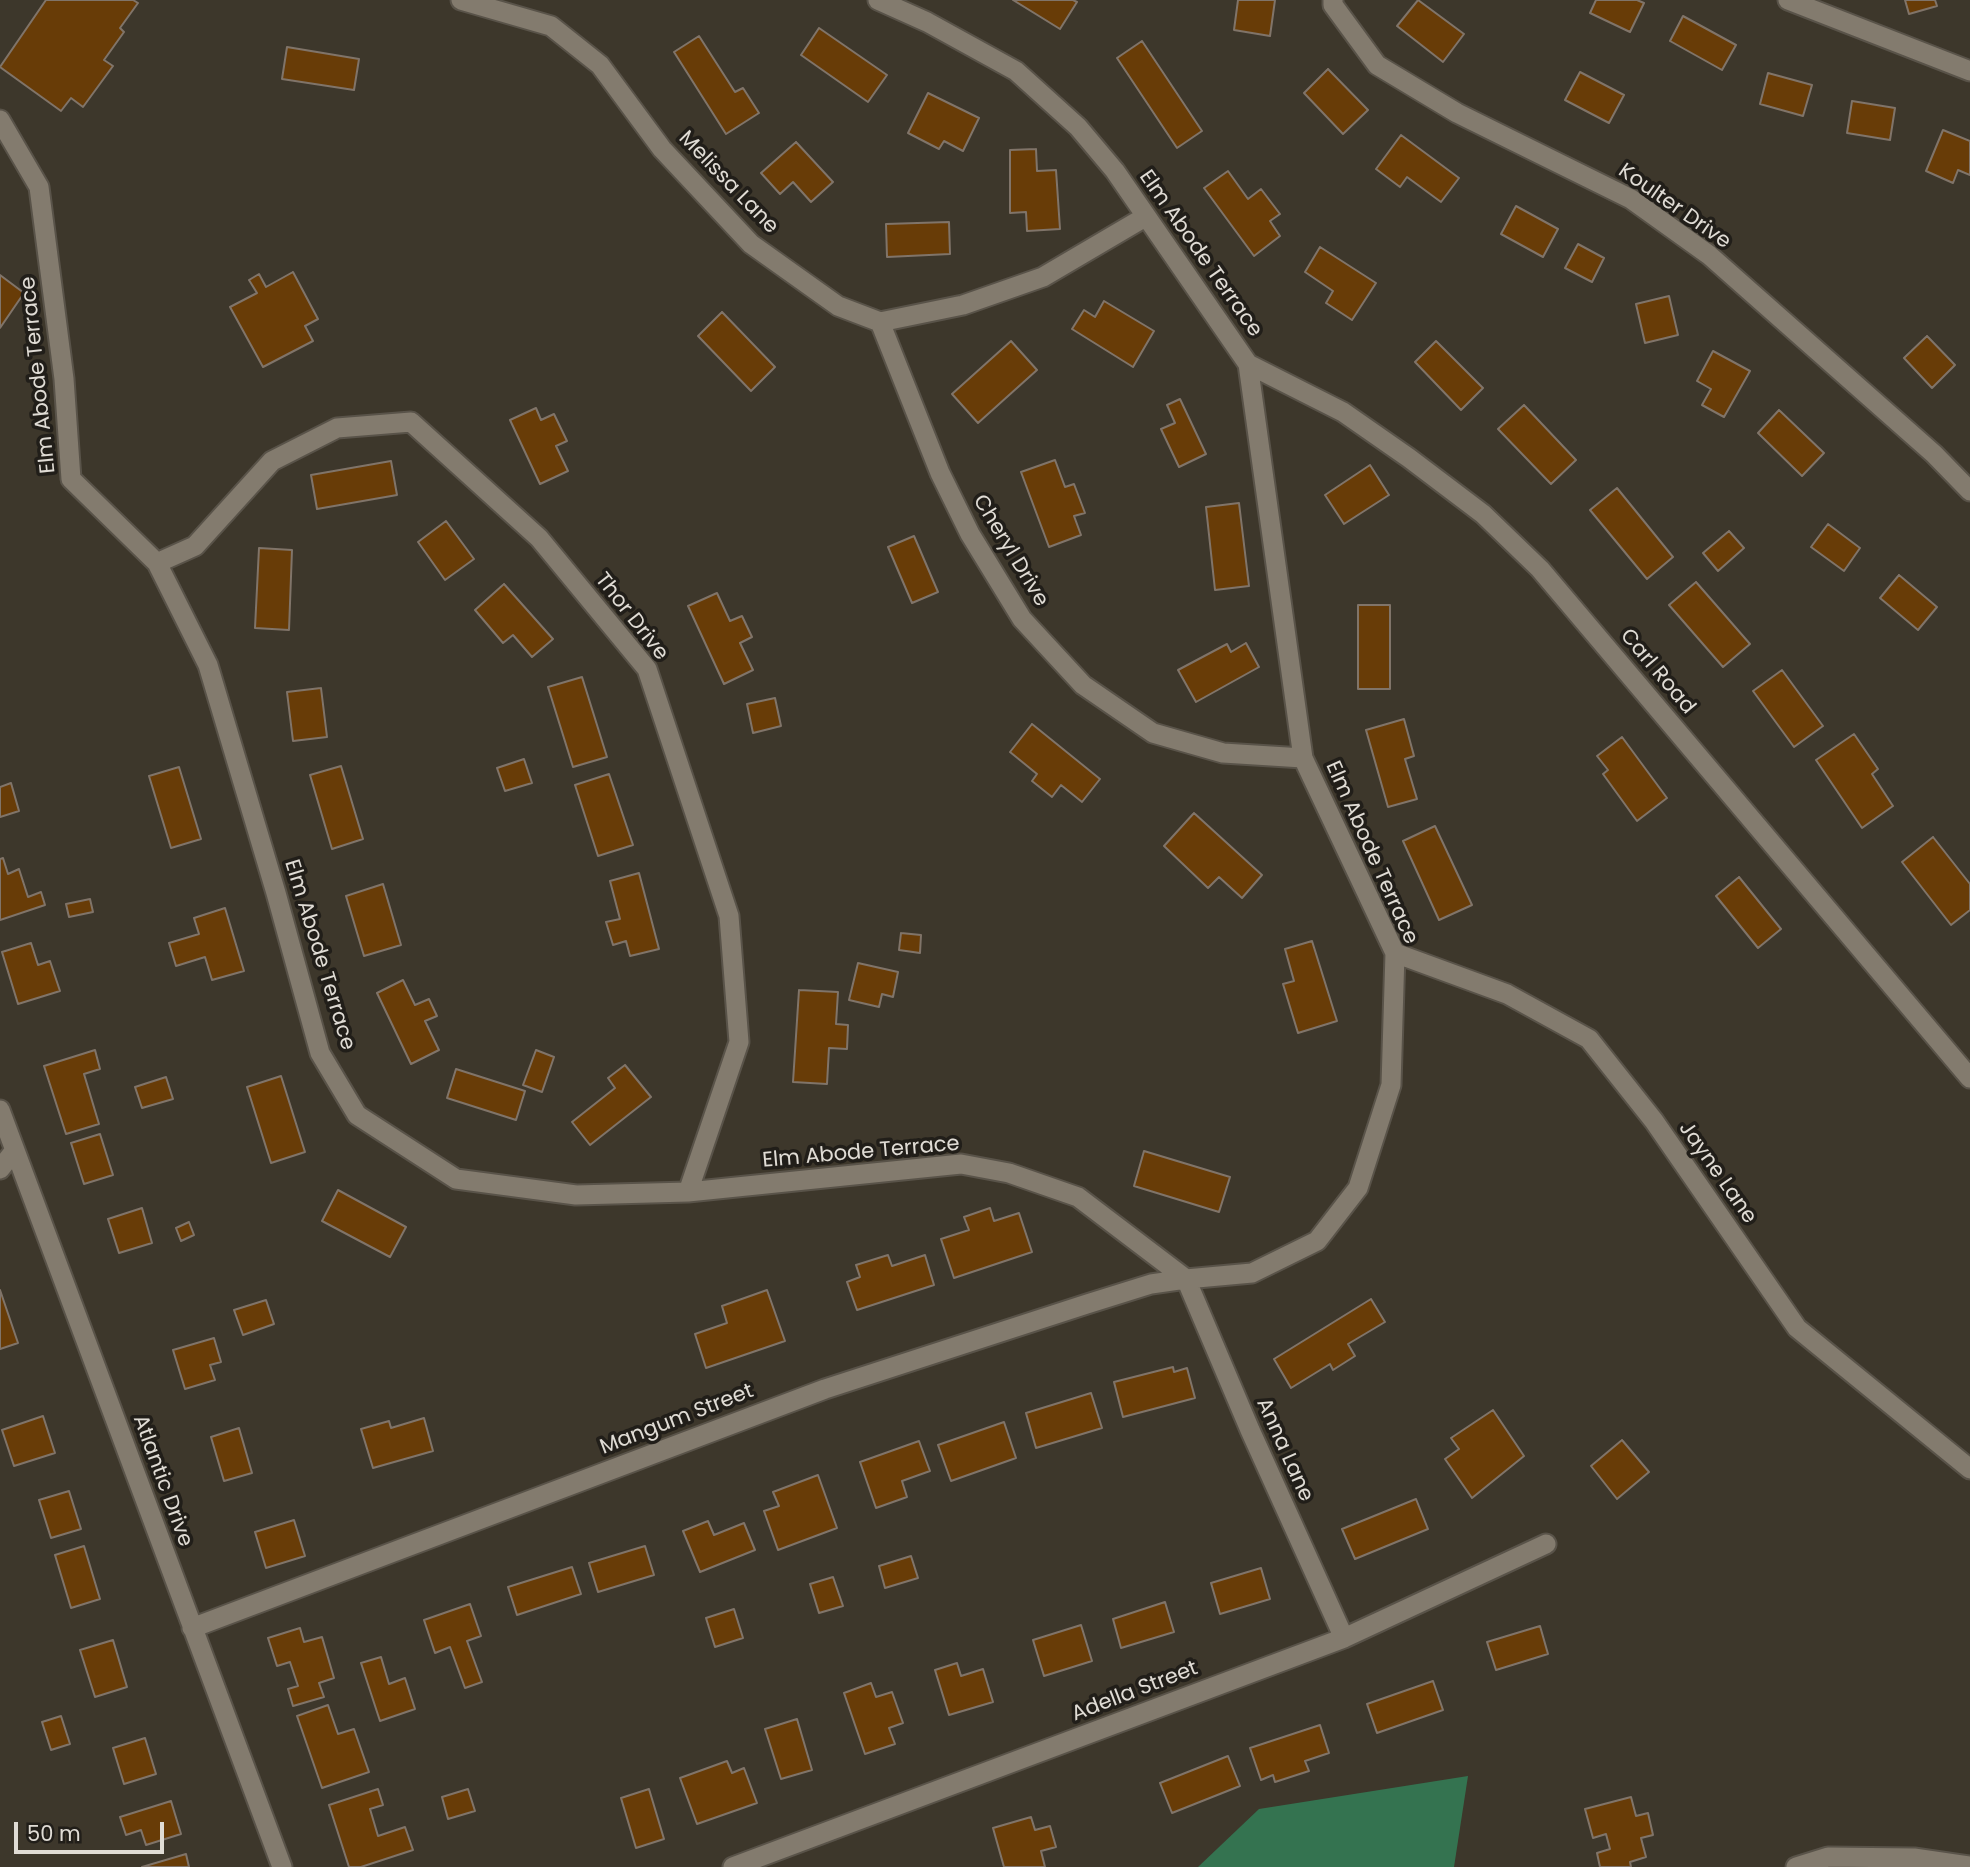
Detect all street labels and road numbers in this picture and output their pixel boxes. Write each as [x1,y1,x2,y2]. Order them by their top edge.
street label: Melissa Lane [673,126,783,240]
street label: Koulter Drive [1613,159,1735,255]
street label: Elm Abode Terrace [1133,166,1267,342]
street label: Elm Abode Terrace [16,275,62,475]
street label: Cheryl Drive [967,491,1053,611]
street label: Thor Drive [589,568,673,666]
street label: Carl Road [1614,624,1700,720]
street label: Elm Abode Terrace [1319,758,1423,948]
street label: Elm Abode Terrace [278,857,360,1053]
street label: Jayne Lane [1673,1117,1761,1229]
street label: Elm Abode Terrace [761,1132,961,1174]
street label: Mangum Street [597,1379,757,1461]
street label: Anna Lane [1250,1394,1318,1506]
street label: Atlantic Drive [126,1412,198,1550]
street label: Adella Street [1068,1656,1202,1728]

